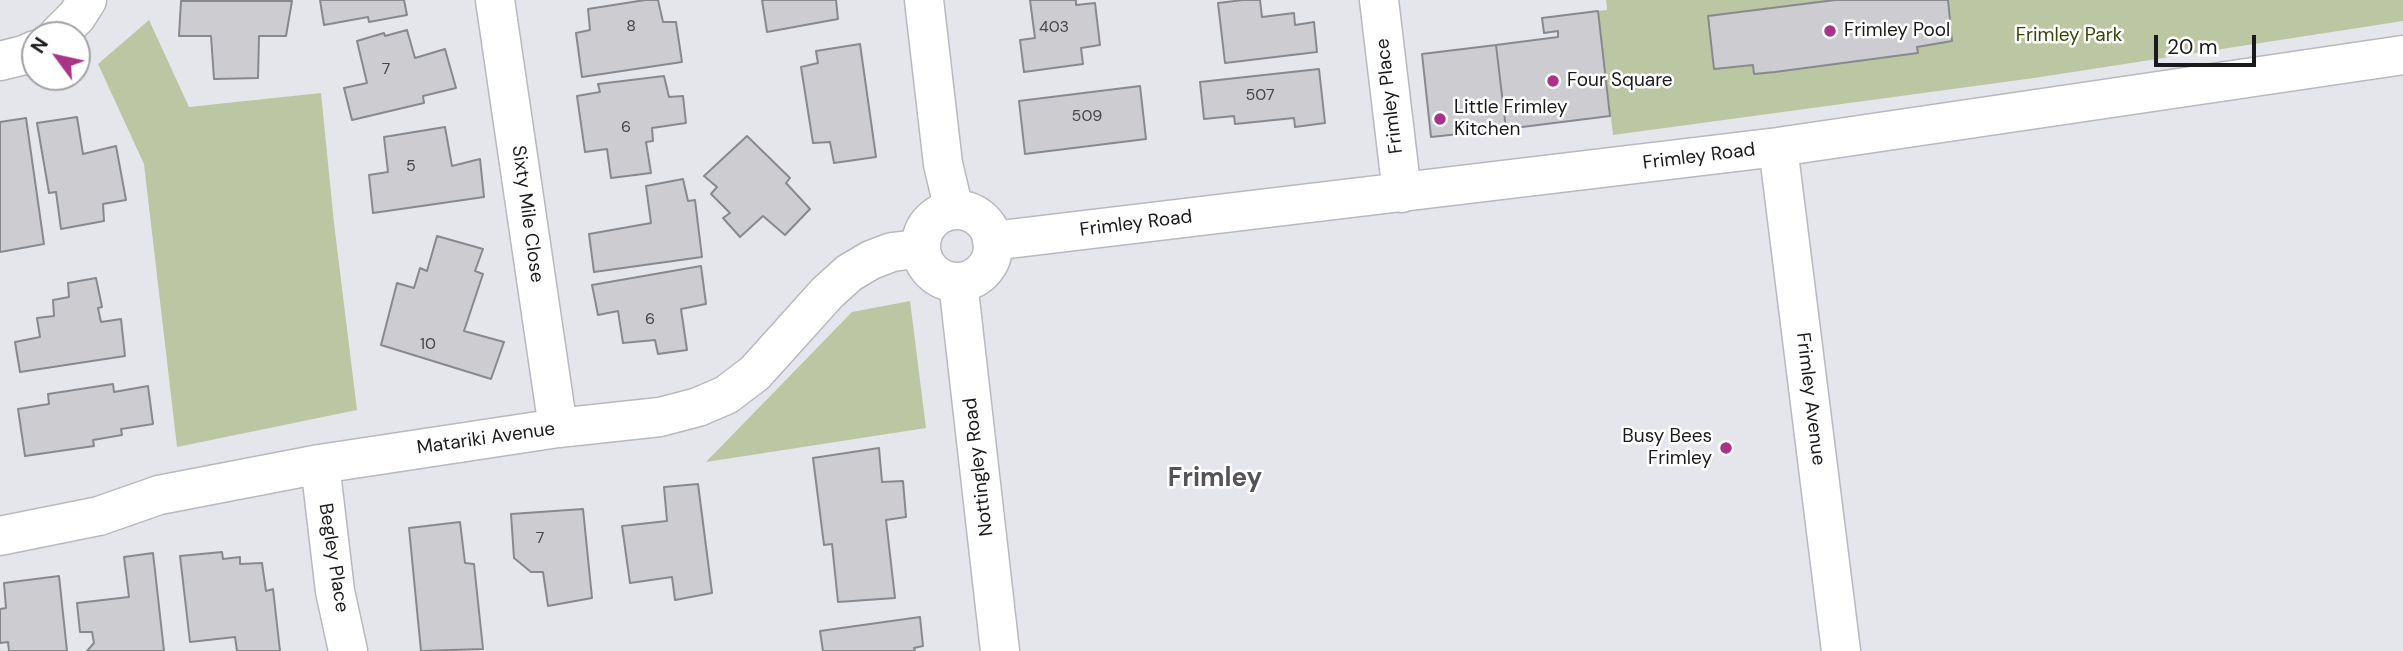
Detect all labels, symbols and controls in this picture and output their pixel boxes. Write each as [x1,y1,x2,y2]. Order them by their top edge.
house number: 8 [626,17,636,37]
house number: 403 [1039,18,1069,38]
place label: Frimley Pool [1844,20,1950,42]
north arrow [21,21,91,91]
scale bar [2158,21,2260,65]
marker: Frimley Pool [1822,23,1838,39]
park label: Frimley Park [2016,25,2122,47]
text: N [25,33,54,58]
text: 20 m [2167,33,2218,61]
street label: Frimley Place [1372,37,1408,155]
house number: 7 [382,60,390,80]
place label: Four Square [1567,70,1673,92]
marker: Four Square [1545,73,1561,89]
house number: 507 [1245,86,1275,106]
place label: Little Frimley Kitchen [1454,97,1567,141]
house number: 509 [1072,107,1102,127]
marker: Little Frimley Kitchen [1432,111,1448,127]
house number: 6 [621,118,631,138]
street label: Frimley Road [1641,139,1757,175]
street label: Sixty Mile Close [506,144,548,284]
house number: 5 [406,157,416,177]
street label: Frimley Road [1078,206,1194,242]
house number: 6 [645,310,655,330]
street label: Frimley Avenue [1791,331,1829,467]
house number: 10 [420,335,436,355]
street label: Nottingley Road [959,396,999,538]
street label: Matariki Avenue [416,418,556,460]
place label: Busy Bees Frimley [1622,426,1712,470]
marker: Busy Bees Frimley [1718,440,1734,456]
district label: Frimley [1168,463,1262,495]
street label: Begley Place [313,502,353,614]
house number: 7 [536,529,544,549]

